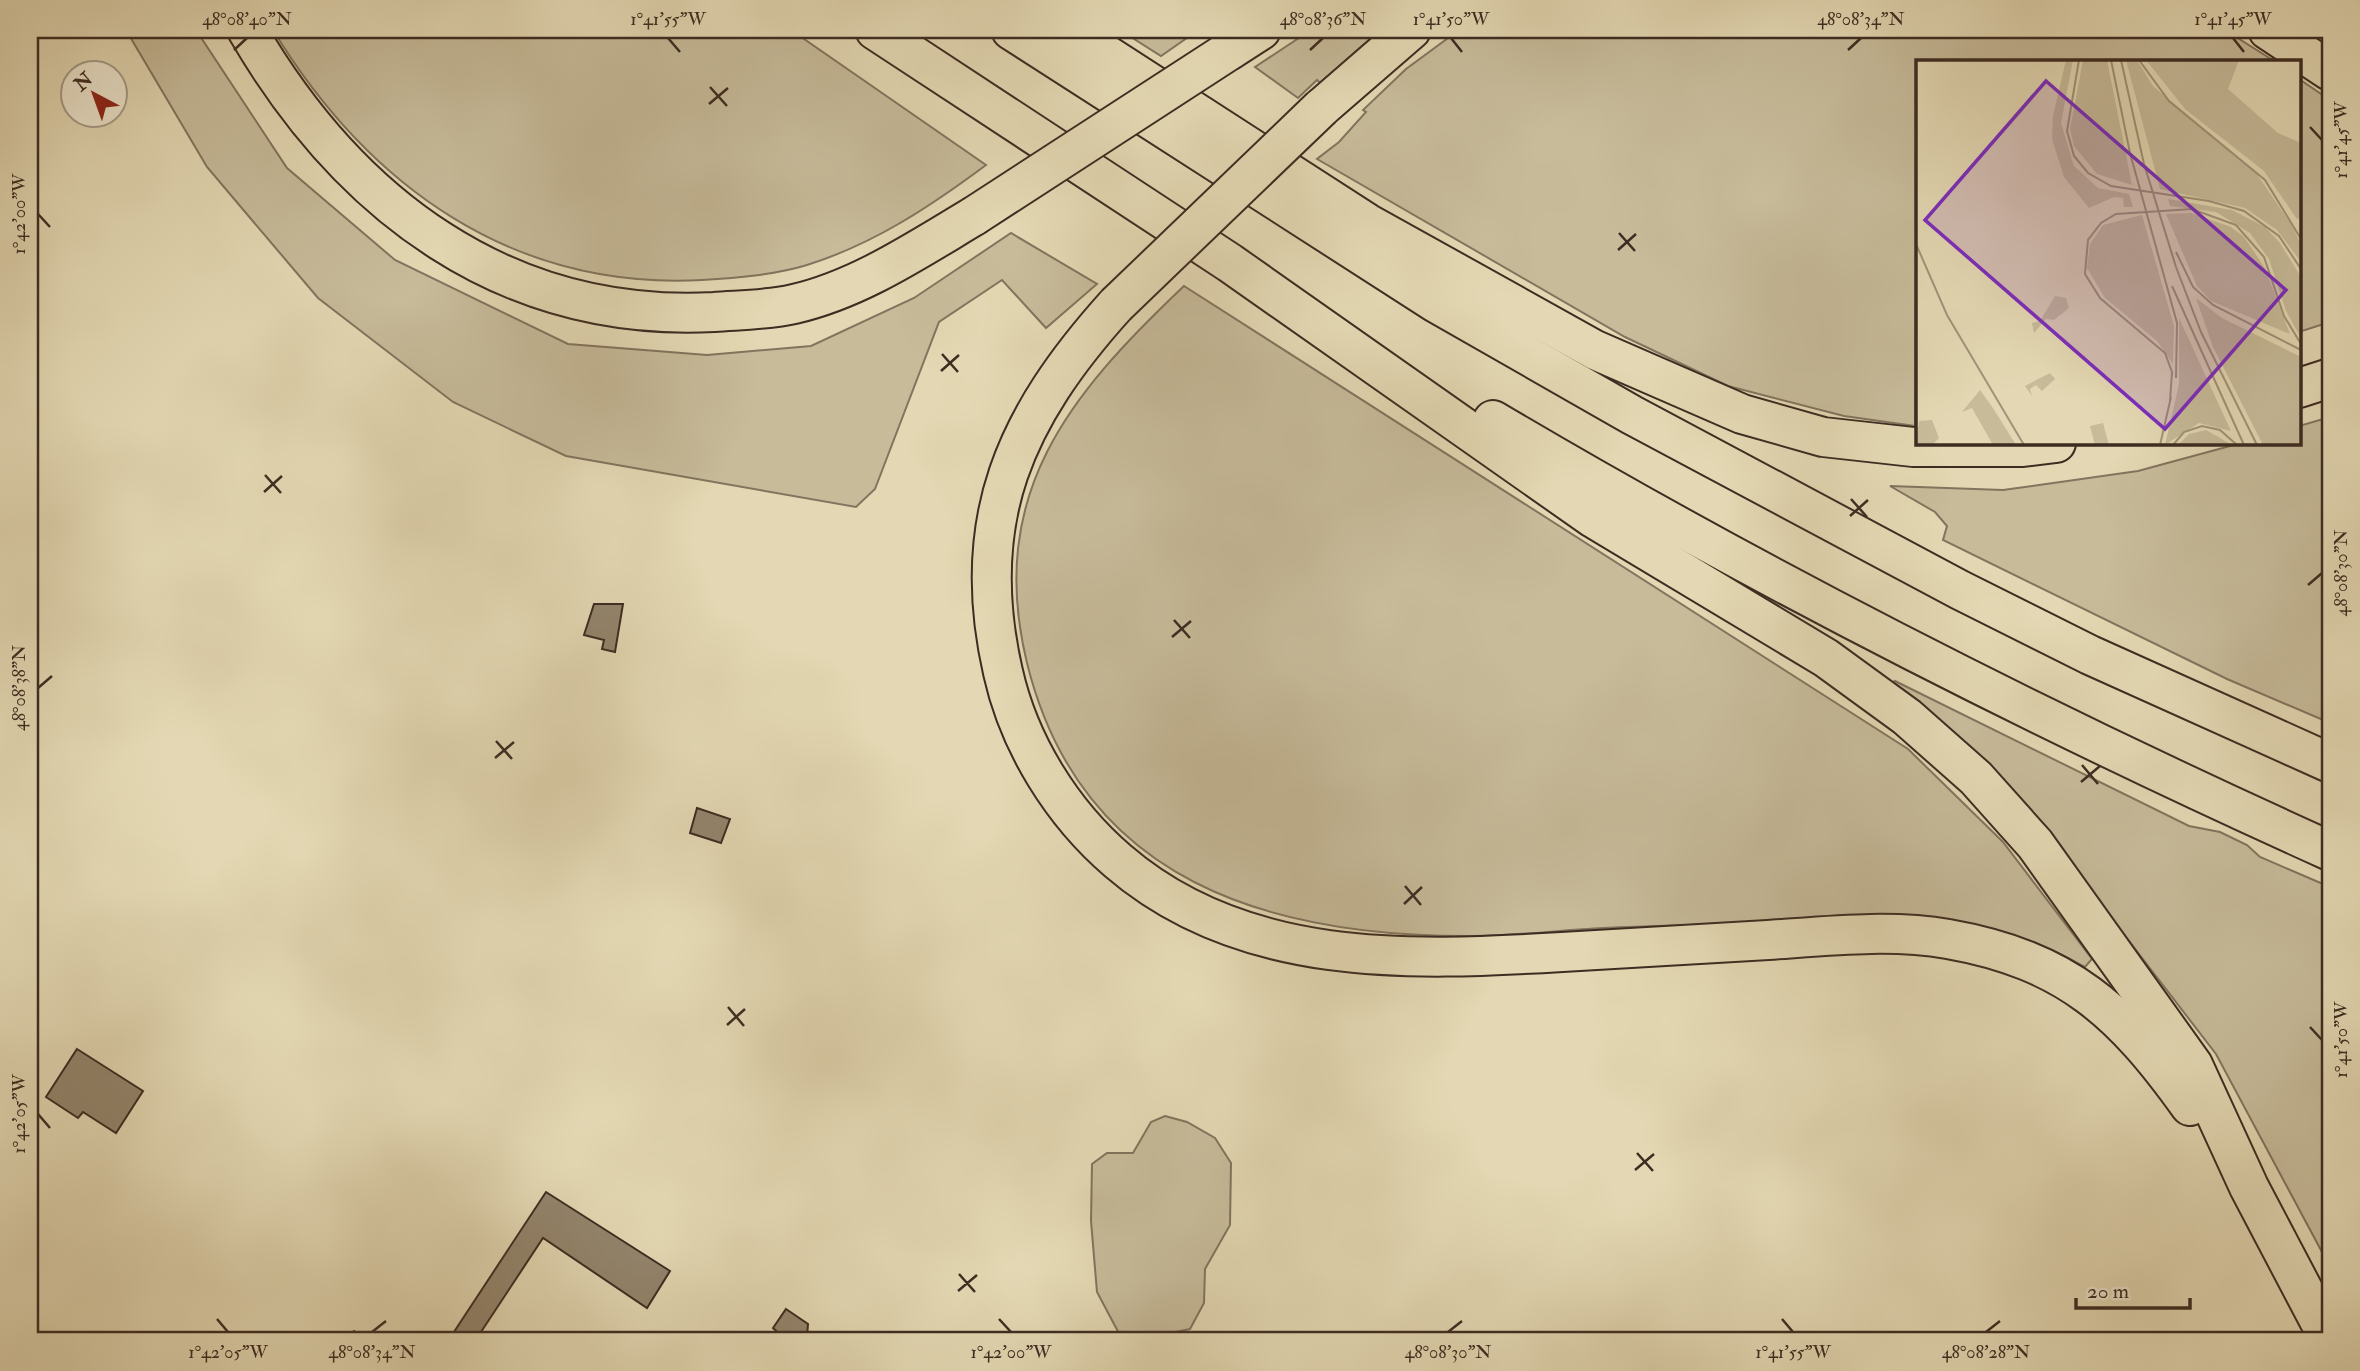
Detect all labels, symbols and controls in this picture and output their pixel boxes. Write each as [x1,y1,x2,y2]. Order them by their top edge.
text: 48°08'40"N [202,8,292,31]
text: 1°41'55"W [630,8,706,31]
text: 48°08'36"N [1280,8,1366,31]
text: 1°41'50"W [1413,8,1490,31]
text: 48°08'34"N [1817,8,1905,31]
text: 1°41'45"W [2194,8,2272,31]
north arrow [60,60,130,130]
inset map [1916,60,2300,444]
text: N [68,67,99,97]
text: 1°41'45"W [2330,101,2353,179]
text: 1°42'00"W [8,173,31,254]
text: 48°08'30"N [2330,530,2353,616]
text: 48°08'38"N [8,645,31,731]
text: 1°41'50"W [2330,1001,2353,1078]
text: 1°42'05"W [8,1074,31,1154]
scale bar [2076,1266,2190,1310]
text: 20 m [2087,1278,2129,1305]
text: 1°42'05"W [188,1341,268,1364]
text: 48°08'34"N [328,1341,416,1364]
text: 1°42'00"W [971,1341,1052,1364]
text: 48°08'30"N [1405,1341,1491,1364]
text: 1°41'55"W [1755,1341,1831,1364]
text: 48°08'28"N [1942,1341,2030,1364]

